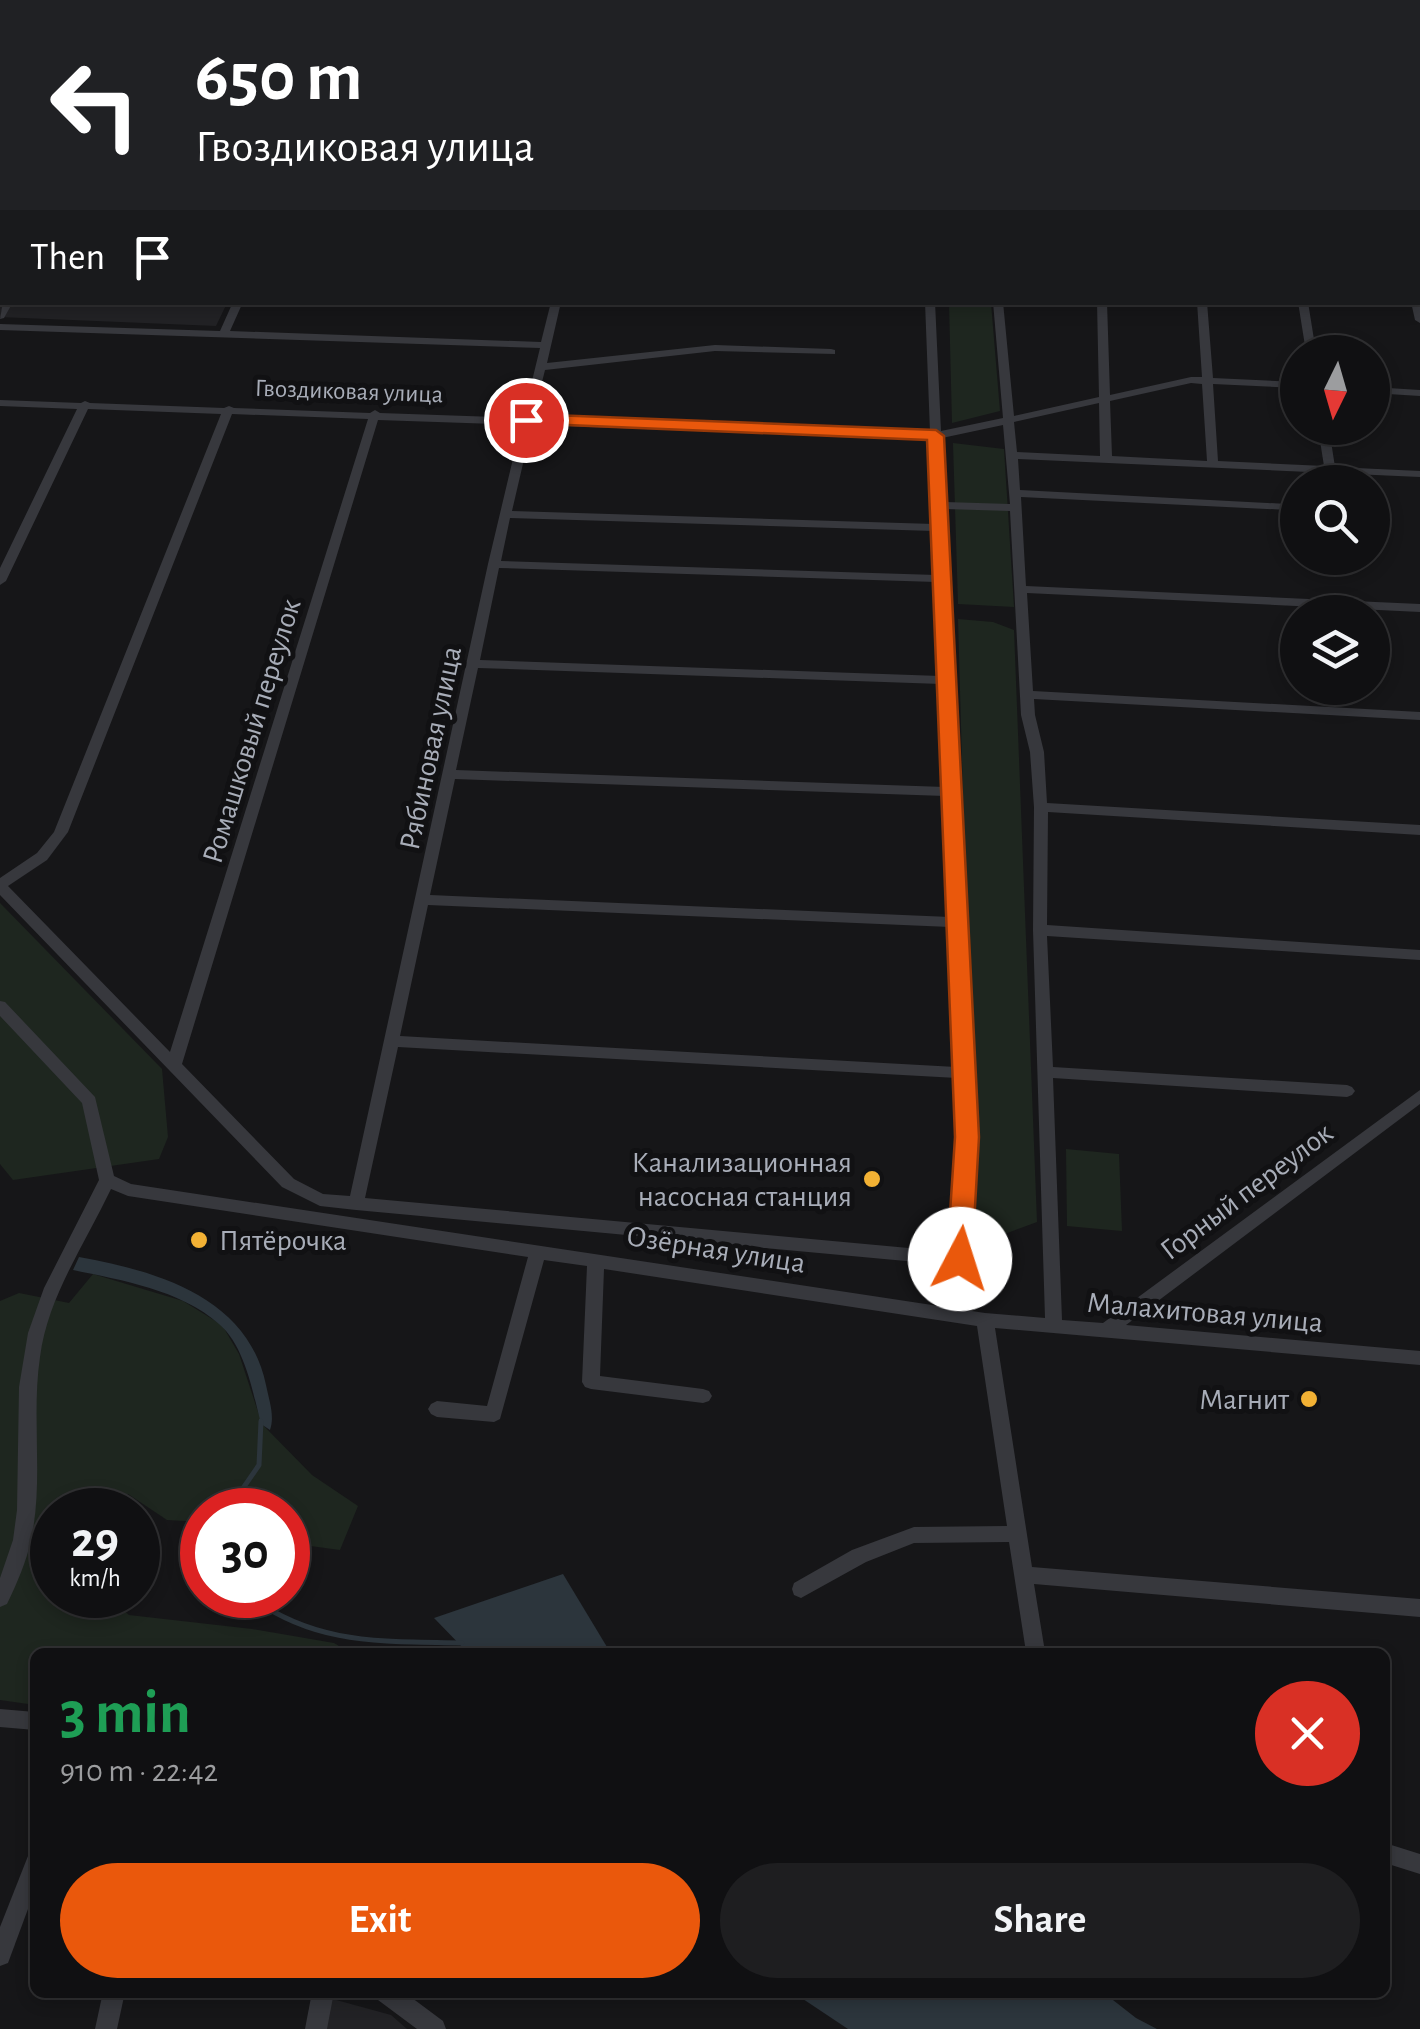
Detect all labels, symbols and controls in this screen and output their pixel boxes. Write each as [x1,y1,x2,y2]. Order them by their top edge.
icon: left [30,40,160,170]
text: 650 m [195,43,363,113]
text: Гвоздиковая улица [195,125,535,170]
icon: arrive [125,230,180,285]
text: Then [30,239,105,277]
north arrow [1280,335,1390,445]
map controls [1280,335,1390,705]
street label: Гвоздиковая улица [254,376,444,407]
pin [484,378,569,463]
icon: arrive [499,393,554,448]
button: search [1280,465,1390,575]
street label: Ромашковый переулок [197,595,307,867]
button: layers [1280,595,1390,705]
street label: Рябиновая улица [395,644,467,853]
street label: Горный переулок [1155,1117,1338,1266]
place label: Канализационная насосная станция [632,1148,852,1212]
marker: Канализационная насосная станция [861,1168,883,1190]
position arrow [908,1207,1012,1311]
street label: Озёрная улица [624,1221,807,1279]
place label: Пятёрочка [219,1226,347,1256]
marker: Пятёрочка [188,1229,210,1251]
street label: Малахитовая улица [1086,1288,1324,1338]
place label: Магнит [1199,1385,1289,1415]
marker: Магнит [1298,1388,1320,1410]
speed limit sign: 30 [180,1488,310,1618]
text: 29 [71,1516,119,1566]
text: km/h [69,1566,121,1591]
button: close [1255,1681,1360,1786]
text: 3 min [60,1684,191,1744]
text: 910 m · 22:42 [60,1755,218,1787]
button: Exit [60,1863,700,1978]
button: Share [720,1863,1360,1978]

